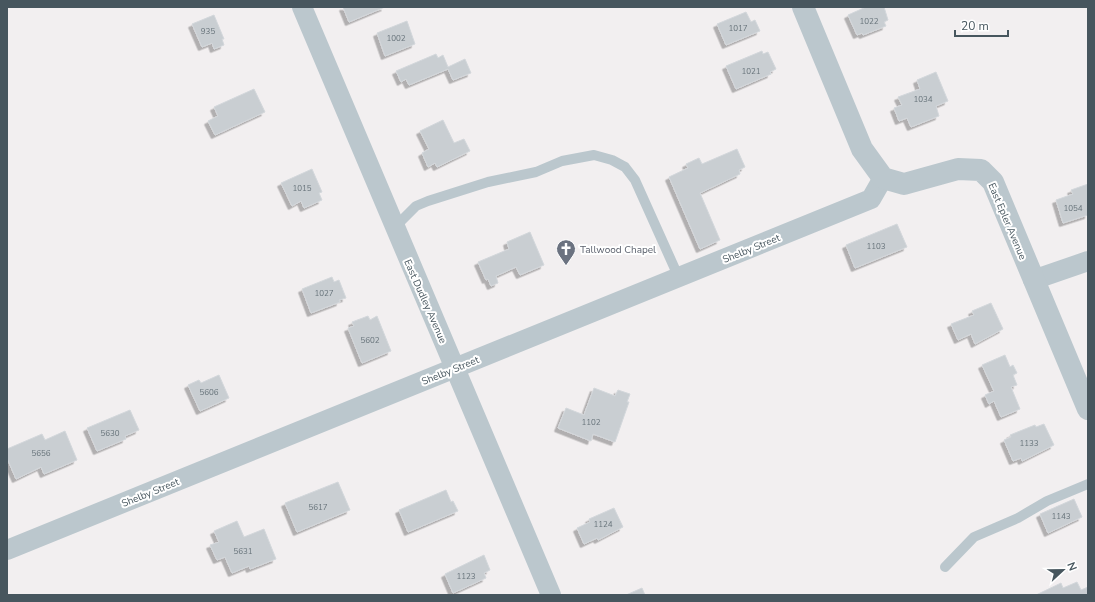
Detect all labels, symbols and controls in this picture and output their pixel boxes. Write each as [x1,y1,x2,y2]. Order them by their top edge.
scale bar [955,12,1008,38]
house number: 1022 [859,16,879,27]
text: 20 m [961,18,989,34]
house number: 1017 [728,23,748,34]
house number: 935 [201,26,215,37]
house number: 1002 [386,33,406,44]
house number: 1021 [741,66,761,77]
house number: 1034 [913,94,933,105]
street label: East Epler Avenue [985,181,1030,262]
house number: 1015 [292,183,312,194]
house number: 1054 [1063,203,1083,214]
street label: Shelby Street [721,231,783,267]
church icon: Tallwood Chapel [555,238,577,266]
house number: 1103 [866,241,886,252]
place label: Tallwood Chapel [580,243,656,257]
street label: East Dudley Avenue [400,257,450,346]
house number: 1027 [314,288,334,299]
house number: 5602 [360,335,380,346]
street label: Shelby Street [420,353,482,389]
house number: 5606 [199,387,219,398]
house number: 1102 [581,417,601,428]
house number: 5630 [100,428,120,439]
house number: 1133 [1019,438,1039,449]
house number: 5656 [31,448,51,459]
street label: Shelby Street [120,475,182,511]
house number: 5617 [308,502,328,513]
house number: 1143 [1051,511,1071,522]
house number: 1124 [593,519,613,530]
house number: 5631 [233,546,253,557]
north arrow [1043,550,1083,590]
text: N [1063,560,1080,573]
house number: 1123 [456,571,476,582]

